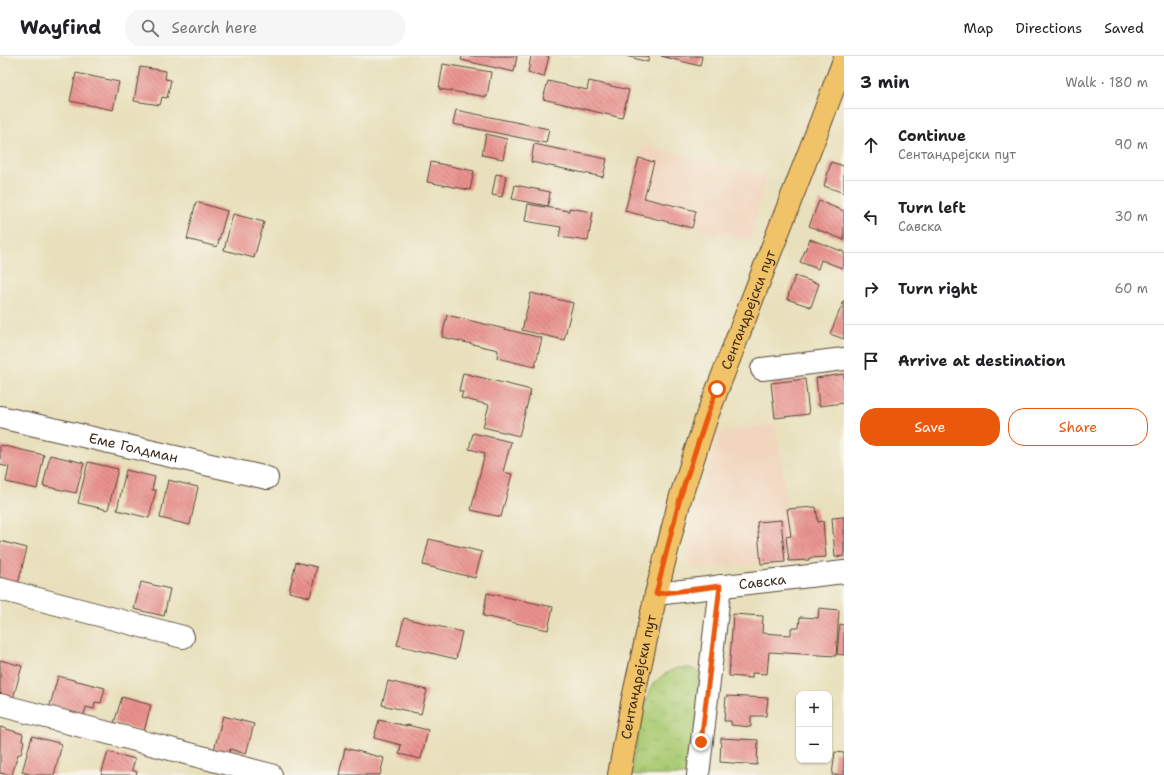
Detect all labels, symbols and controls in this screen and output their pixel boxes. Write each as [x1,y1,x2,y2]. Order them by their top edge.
search box [125,10,405,46]
text: Wayfind [20,15,101,40]
icon: search [139,17,161,39]
text: Search here [171,18,257,38]
text: Map [964,19,994,37]
text: Directions [1016,19,1082,37]
text: Saved [1104,19,1144,37]
text: 3 min [860,71,910,93]
text: Walk · 180 m [1065,74,1148,91]
text: Continue [898,126,966,146]
icon: ahead [860,134,882,156]
text: 90 m [1114,136,1148,153]
text: Сентандрејски пут [898,146,1016,163]
text: Turn left [898,198,966,218]
icon: left [860,206,882,228]
text: 30 m [1114,208,1148,225]
text: Савска [898,218,942,235]
street label: Сентандрејски пут [717,246,780,372]
icon: right [860,278,882,300]
text: Turn right [898,279,978,299]
text: 60 m [1115,280,1148,297]
icon: arrive [860,350,882,372]
text: Arrive at destination [898,351,1066,371]
route start [708,380,726,398]
button: Save [860,408,1000,446]
button: Share [1008,408,1148,446]
street label: Еме Голдман [87,429,180,466]
street label: Савска [738,570,787,593]
street label: Сентандрејски пут [617,612,660,741]
map controls [796,691,832,763]
button: + [796,691,832,727]
button: − [796,727,832,763]
route end [692,733,710,751]

